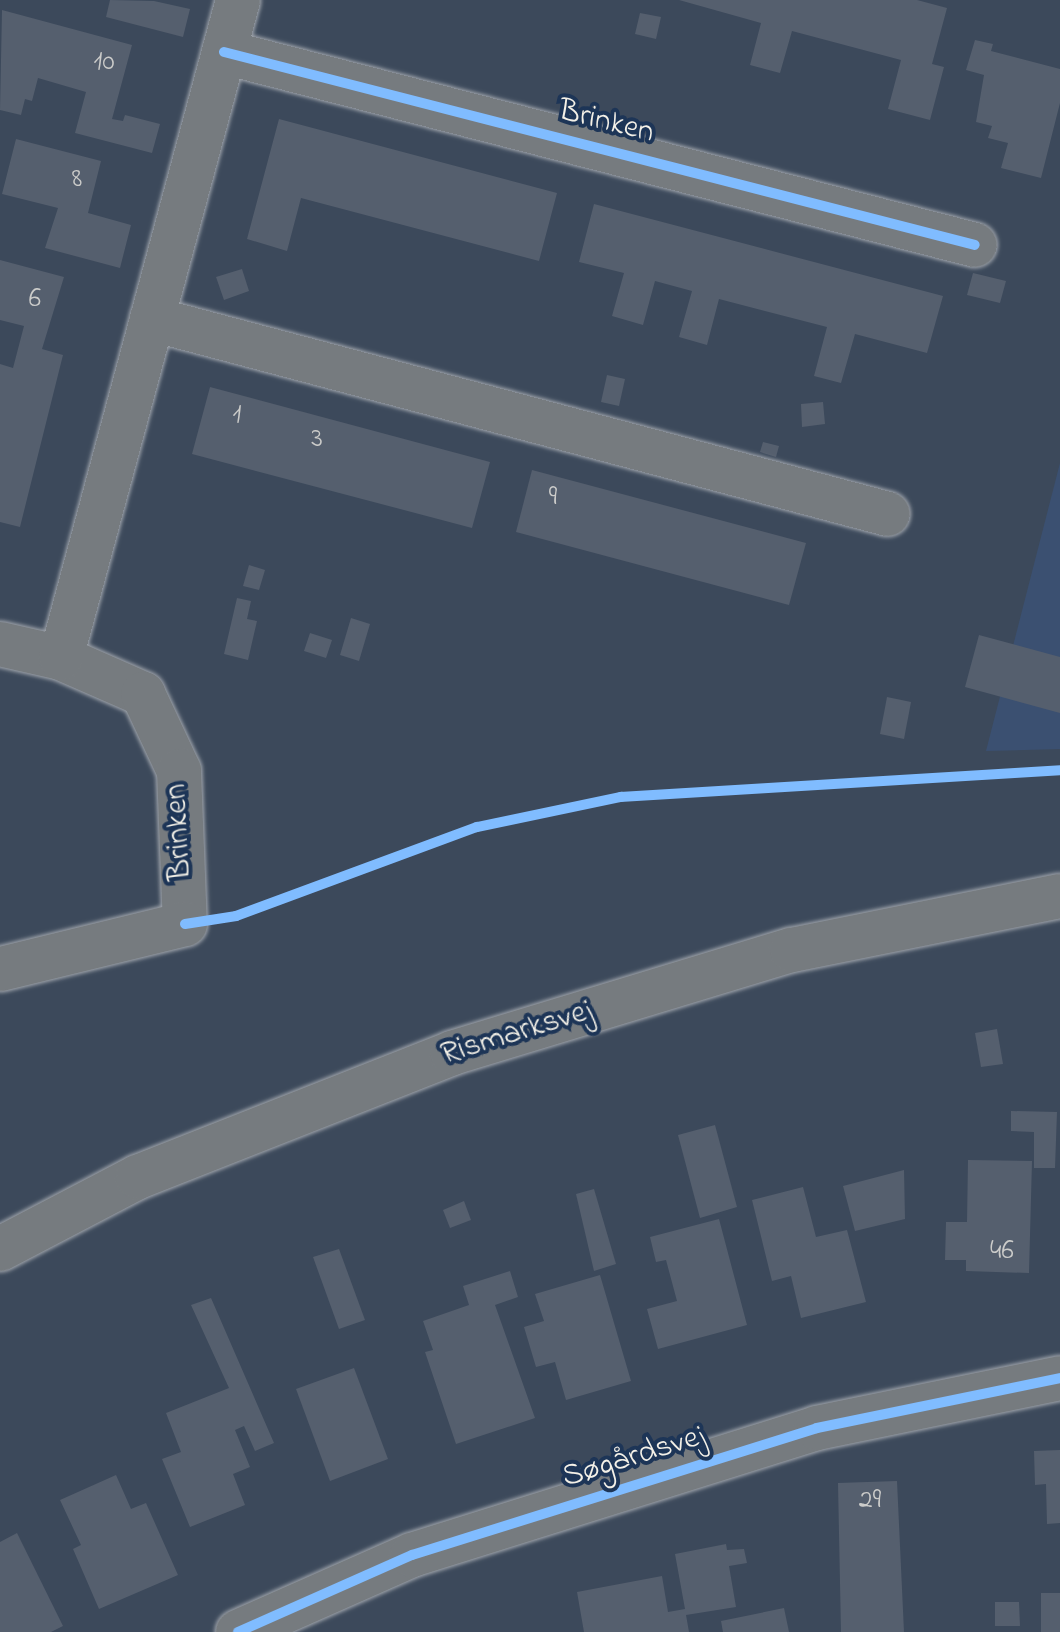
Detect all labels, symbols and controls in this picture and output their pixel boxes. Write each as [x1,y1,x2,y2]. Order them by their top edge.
house number: 10 [94,46,114,80]
street label: Brinken [554,93,658,153]
house number: 8 [72,163,82,197]
house number: 6 [29,283,41,317]
house number: 1 [233,399,241,433]
house number: 3 [311,423,323,457]
house number: 9 [549,481,557,515]
street label: Brinken [158,783,202,881]
street label: Rismarksvej [437,993,597,1075]
house number: 46 [990,1235,1014,1269]
street label: Søgårdsvej [558,1418,710,1498]
house number: 29 [859,1484,881,1518]

